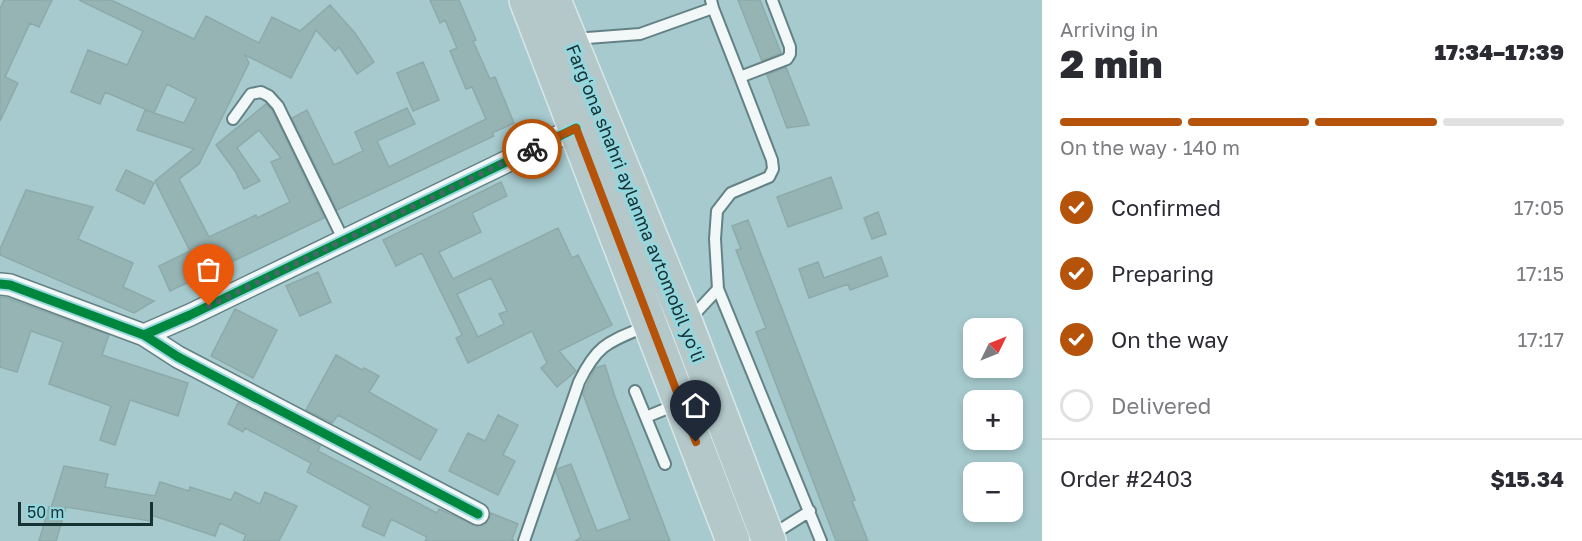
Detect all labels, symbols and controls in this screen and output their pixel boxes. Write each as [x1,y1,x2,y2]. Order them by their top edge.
text: Arriving in [1060,17,1158,41]
text: 17:34–17:39 [1434,38,1564,65]
text: 2 min [1060,40,1163,87]
street label: Fargʻona shahri aylanma avtomobil yoʻli [562,41,710,365]
courier [502,119,562,179]
icon: bike [516,133,549,166]
text: On the way · 140 m [1060,135,1240,159]
icon: check [1060,191,1093,224]
text: Confirmed [1111,194,1221,221]
text: 17:05 [1514,195,1564,219]
pin [183,244,234,306]
icon: bag [192,253,225,286]
icon: check [1060,257,1093,290]
text: Preparing [1111,260,1214,287]
text: 17:15 [1516,261,1564,285]
north arrow [963,318,1023,378]
map controls [963,318,1023,522]
icon: check [1060,323,1093,356]
text: On the way [1111,326,1229,353]
text: 17:17 [1517,327,1564,351]
pin [670,380,721,442]
icon: home [679,389,712,422]
button: + [963,390,1023,450]
text: Delivered [1111,392,1211,419]
button: − [963,462,1023,522]
text: Order #2403 [1060,465,1193,492]
text: $15.34 [1490,465,1564,492]
scale bar [18,499,153,526]
text: 50 m [27,502,64,522]

